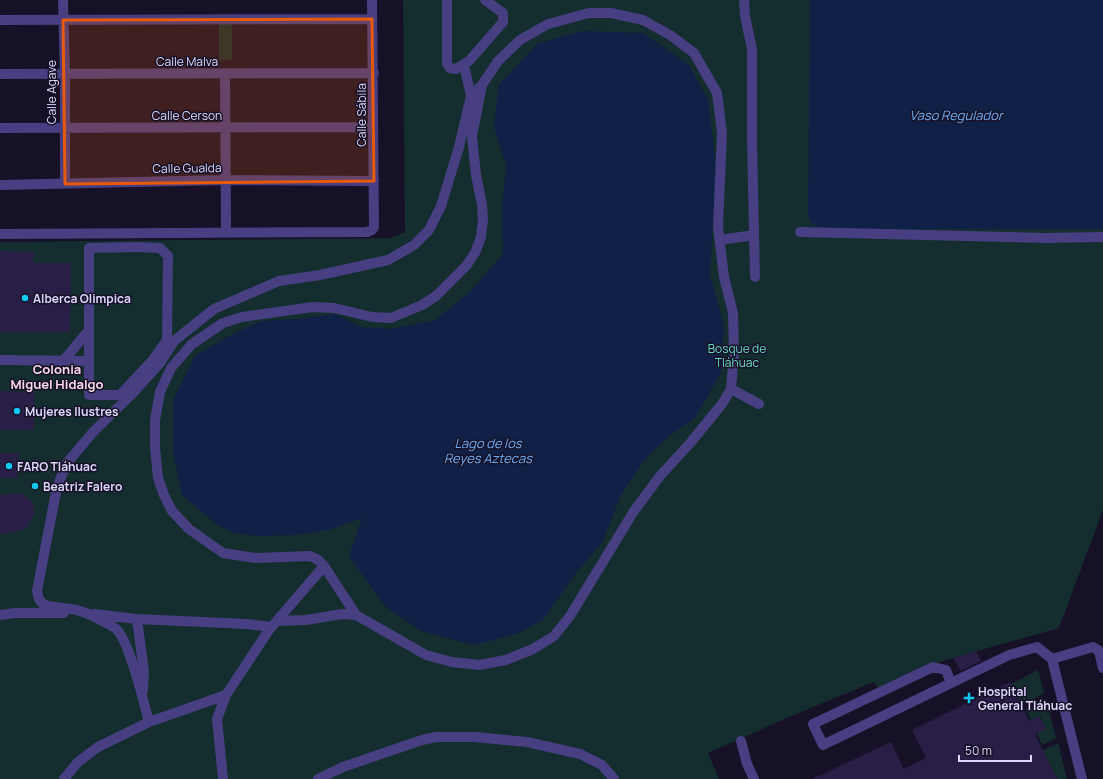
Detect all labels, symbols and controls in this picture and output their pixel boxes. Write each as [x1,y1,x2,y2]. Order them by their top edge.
street label: Calle Malva [156,53,218,70]
street label: Calle Agave [43,60,60,124]
street label: Calle Sábila [353,83,370,147]
water label: Vaso Regulador [909,106,1005,124]
street label: Calle Cerson [152,107,222,124]
street label: Calle Gualda [152,159,222,177]
place label: Alberca Olimpica [33,290,131,307]
marker: Alberca Olimpica [20,293,30,303]
park label: Bosque de Tláhuac [708,340,766,371]
district label: Colonia Miguel Hidalgo [10,360,104,393]
place label: Mujeres Ilustres [25,403,119,420]
marker: Mujeres Ilustres [12,406,22,416]
water label: Lago de los Reyes Aztecas [444,434,533,467]
place label: FARO Tláhuac [17,458,97,475]
marker: FARO Tláhuac [4,461,14,471]
place label: Beatriz Falero [43,478,122,495]
marker: Beatriz Falero [30,481,40,491]
place label: Hospital General Tláhuac [978,683,1072,714]
marker: Hospital General Tláhuac [963,692,975,704]
scale bar [959,737,1031,763]
text: 50 m [965,742,992,759]

